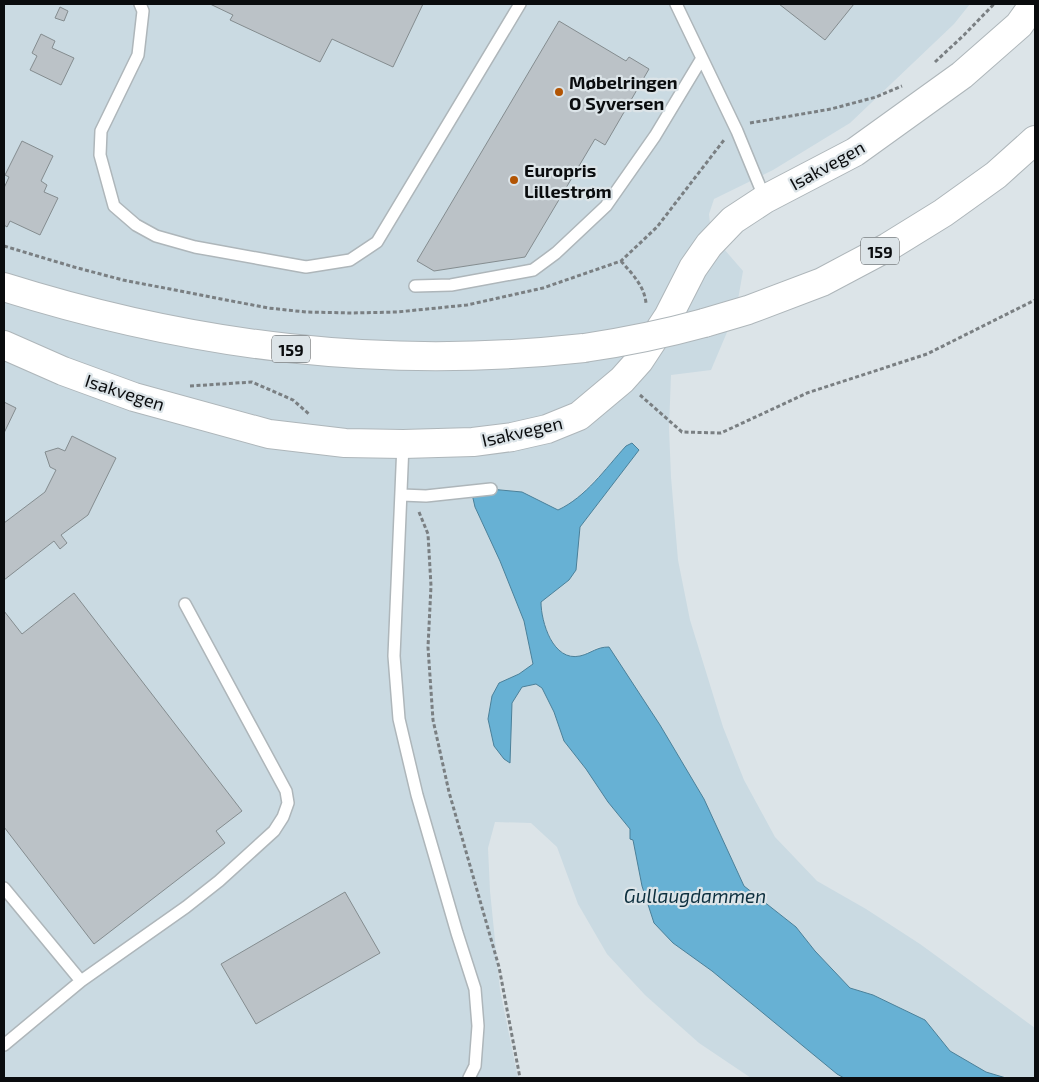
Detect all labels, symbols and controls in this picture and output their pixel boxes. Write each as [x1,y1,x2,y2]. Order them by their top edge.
place label: Møbelringen O Syversen [569,71,678,114]
marker: Møbelringen O Syversen [553,86,565,98]
street label: Isakvegen [786,135,868,195]
place label: Europris Lillestrøm [524,159,612,202]
marker: Europris Lillestrøm [508,174,520,186]
road number: 159 [861,238,899,264]
road number: 159 [272,336,310,362]
street label: Isakvegen [83,369,167,415]
street label: Isakvegen [480,411,564,451]
water label: Gullaugdammen [624,884,766,907]

